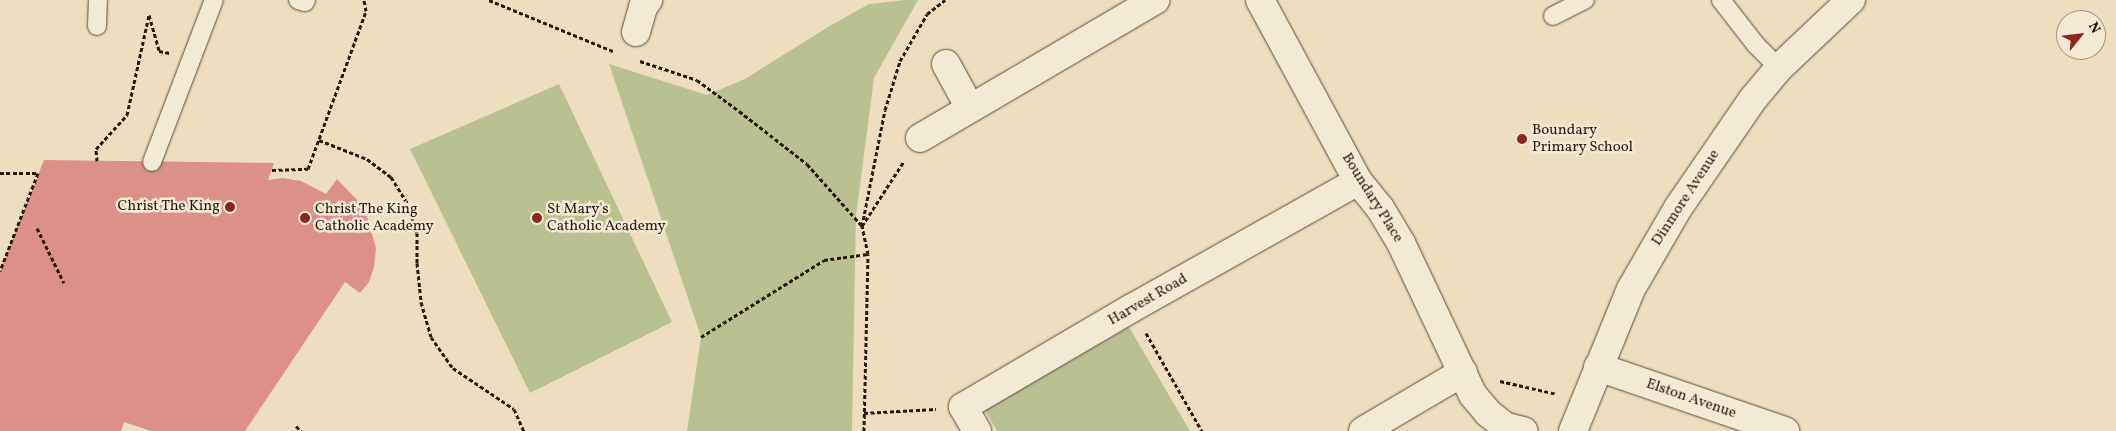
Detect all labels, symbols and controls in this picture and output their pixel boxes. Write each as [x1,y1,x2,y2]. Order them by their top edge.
north arrow [2056,10,2106,60]
text: N [2083,19,2104,37]
place label: Boundary Primary School [1532,121,1634,156]
marker: Boundary Primary School [1516,133,1528,145]
street label: Dinmore Avenue [1648,146,1724,250]
street label: Boundary Place [1337,150,1407,246]
place label: Christ The King [117,198,220,216]
place label: Christ The King Catholic Academy [315,200,434,235]
place label: St Mary's Catholic Academy [547,200,666,235]
marker: Christ The King [224,201,236,213]
marker: Christ The King Catholic Academy [299,212,311,224]
marker: St Mary's Catholic Academy [531,212,543,224]
street label: Harvest Road [1105,270,1191,330]
street label: Elston Avenue [1644,375,1738,423]

